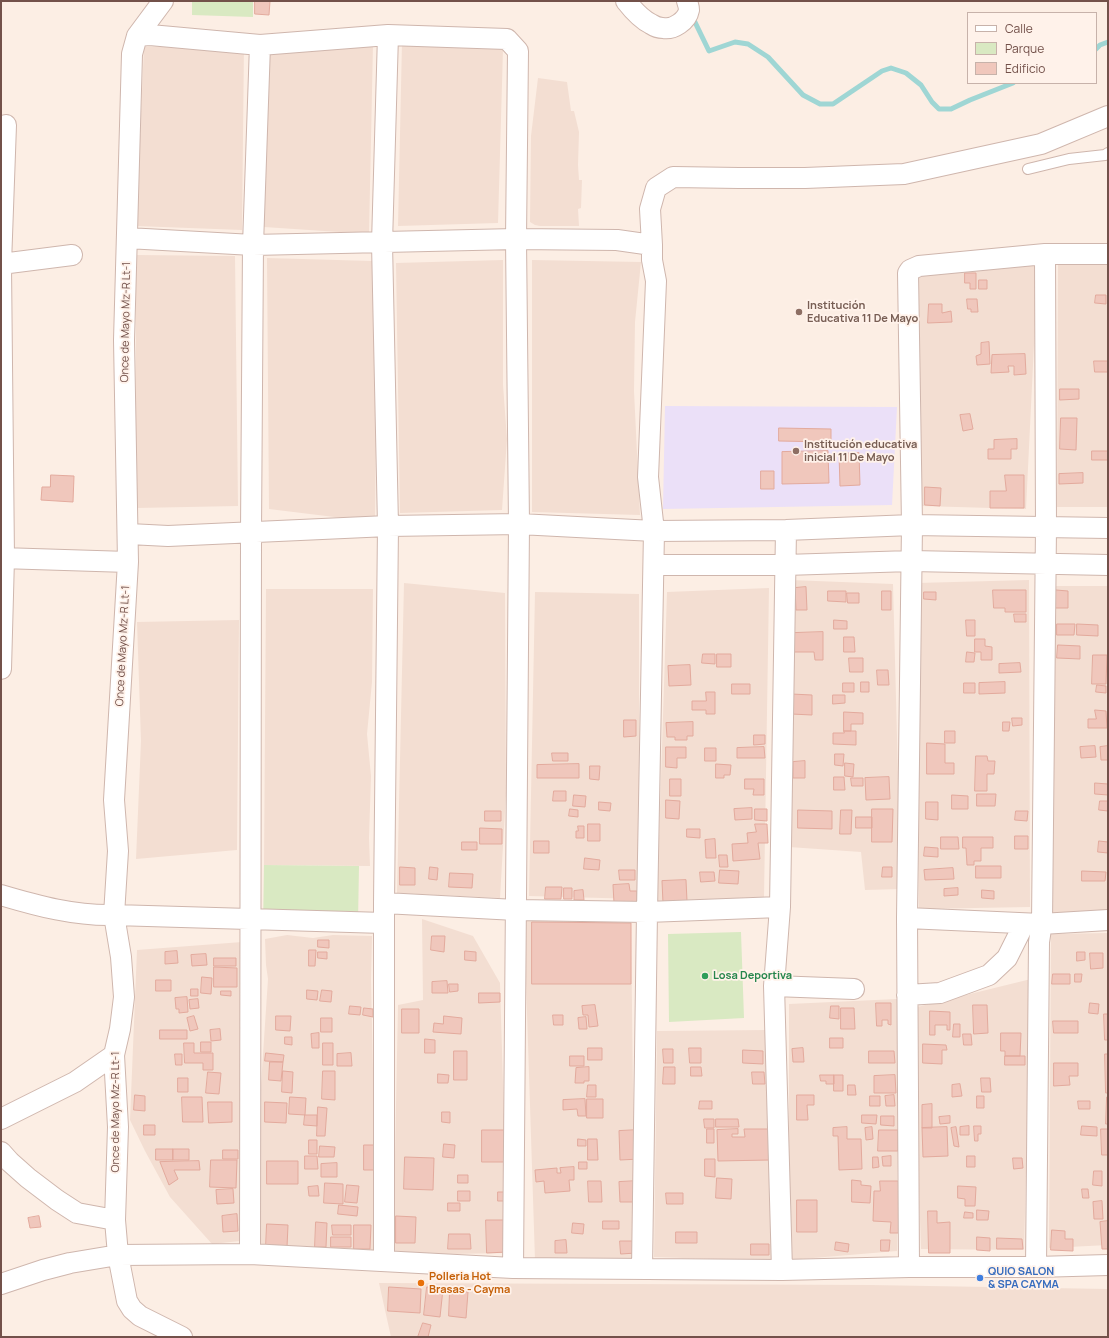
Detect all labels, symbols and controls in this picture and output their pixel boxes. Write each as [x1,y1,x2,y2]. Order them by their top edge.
legend [967,12,1097,84]
text: Calle [1005,20,1033,37]
text: Parque [1005,40,1044,57]
text: Edificio [1005,60,1045,77]
street label: Once de Mayo Mz-R Lt-1 [118,261,134,383]
place label: Institución Educativa 11 De Mayo [807,299,918,325]
marker: Institución Educativa 11 De Mayo [794,307,804,317]
place label: Institución educativa inicial 11 De Mayo [804,438,917,464]
marker: Institución educativa inicial 11 De Mayo [791,446,801,456]
street label: Once de Mayo Mz-R Lt-1 [113,585,133,707]
place label: Losa Deportiva [713,969,792,983]
marker: Losa Deportiva [700,971,710,981]
street label: Once de Mayo Mz-R Lt-1 [109,1052,123,1172]
place label: QUIO SALON & SPA CAYMA [988,1265,1059,1291]
place label: Polleria Hot Brasas - Cayma [429,1270,510,1296]
marker: QUIO SALON & SPA CAYMA [975,1273,985,1283]
marker: Polleria Hot Brasas - Cayma [416,1278,426,1288]

